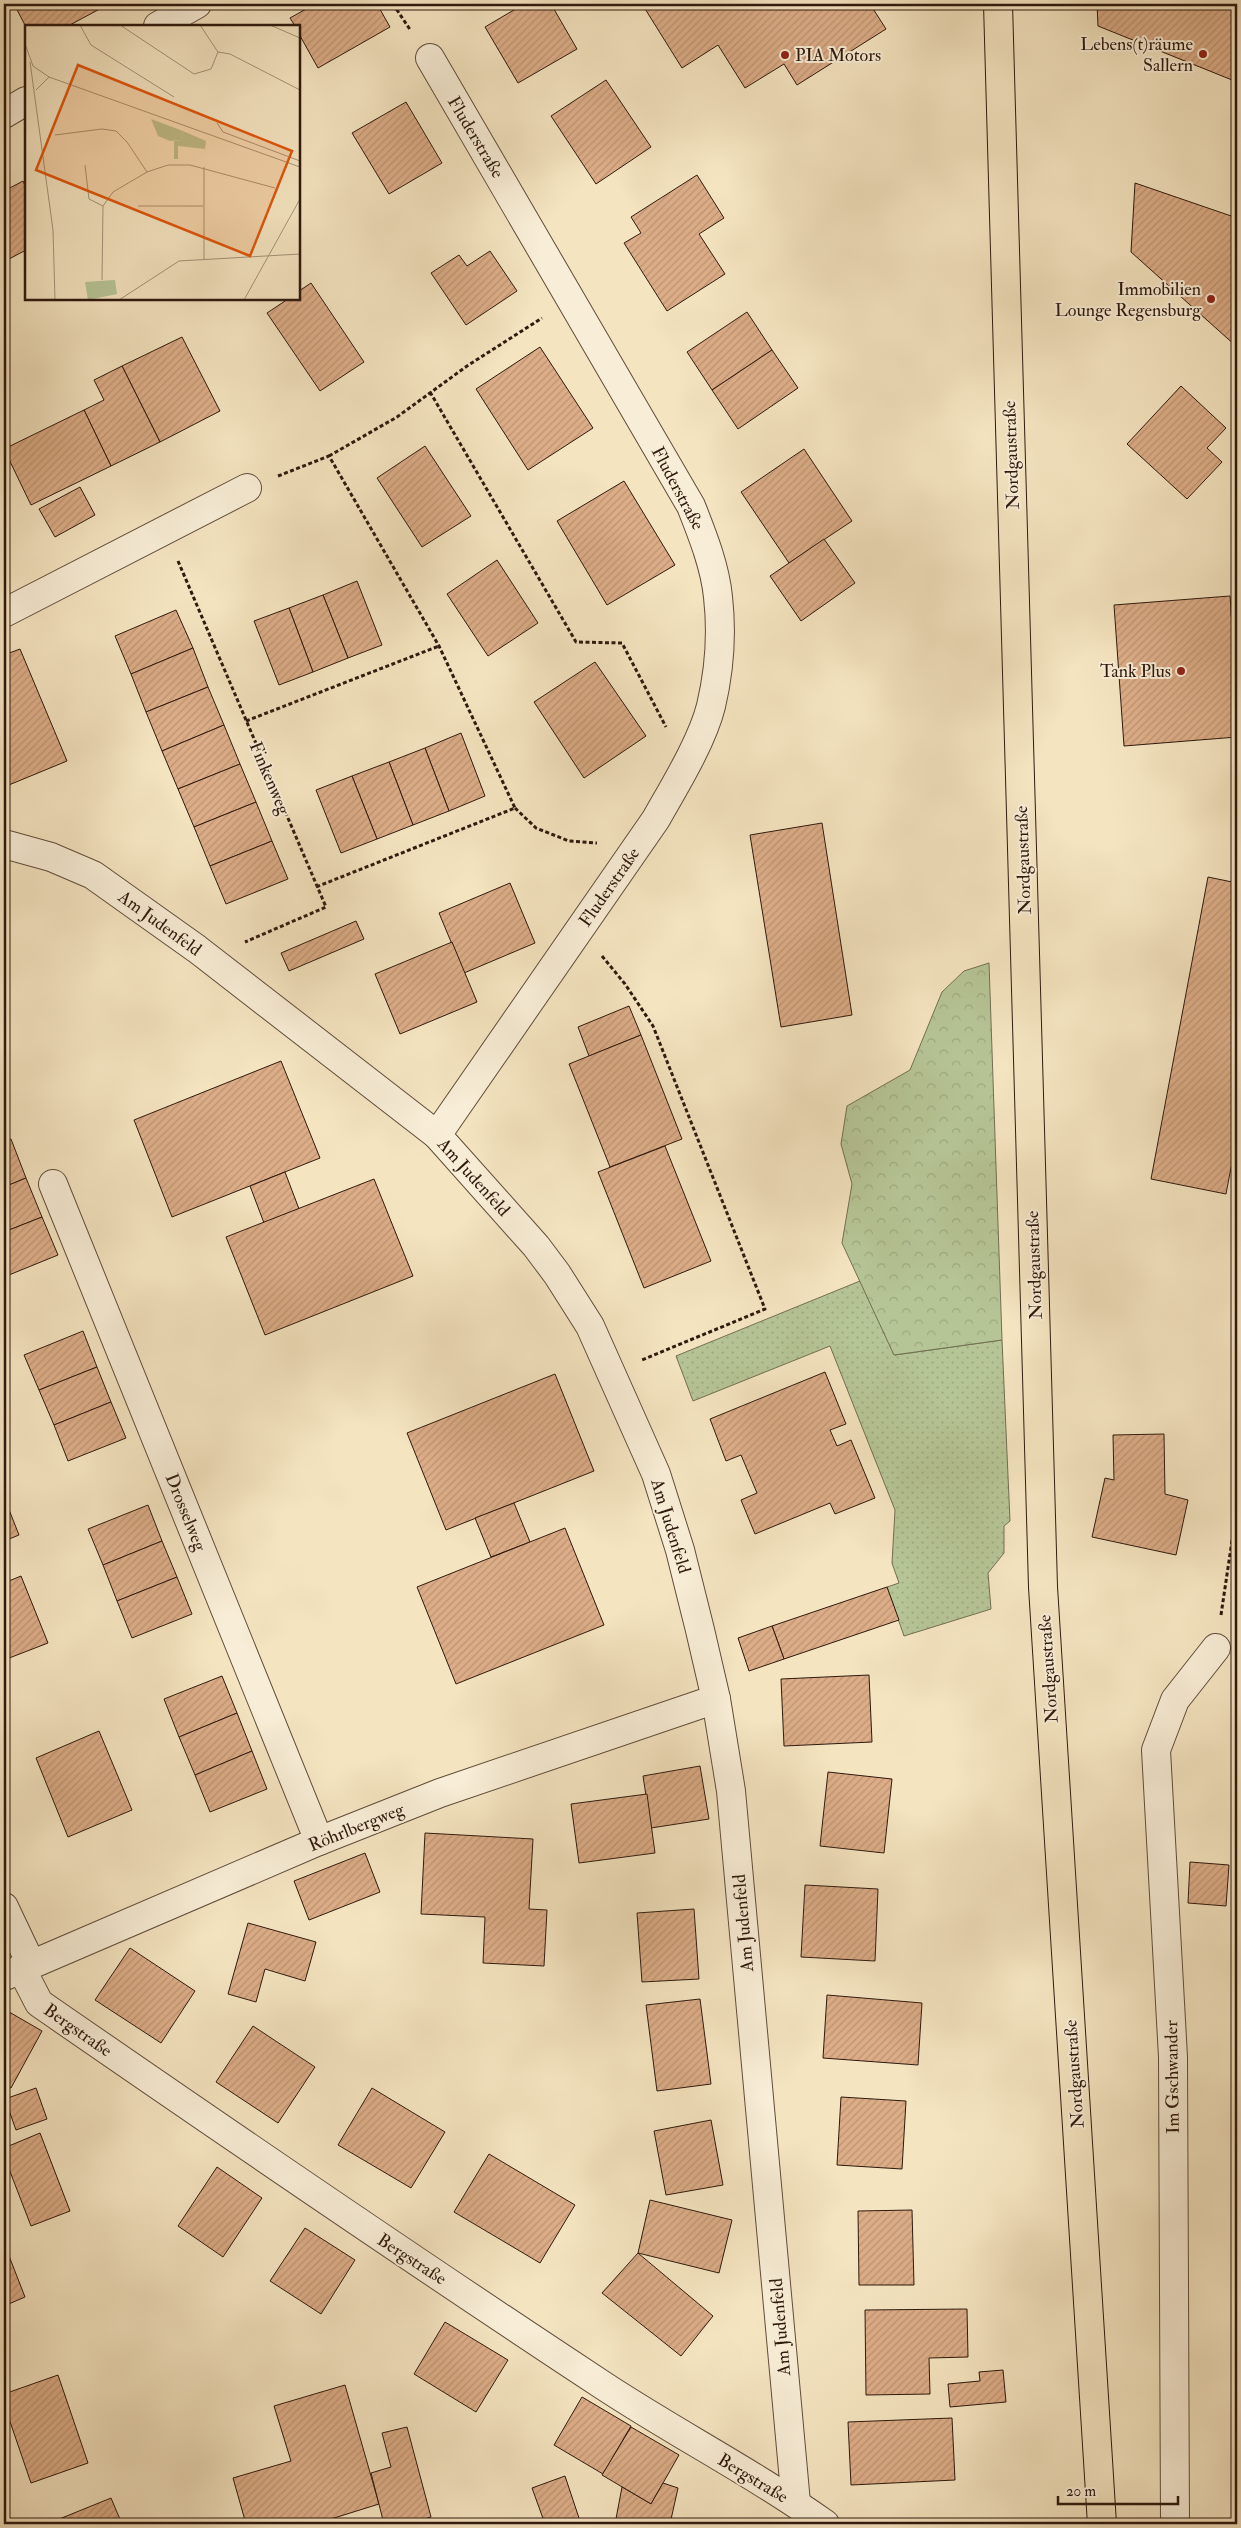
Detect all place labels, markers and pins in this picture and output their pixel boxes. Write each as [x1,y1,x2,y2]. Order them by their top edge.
place label: Lebens(t)räume Sallern [1080,33,1193,77]
place label: PIA Motors [795,44,881,67]
marker: Lebens(t)räume Sallern [1197,48,1209,60]
marker: PIA Motors [779,49,791,61]
place label: Immobilien Lounge Regensburg [1055,278,1202,322]
marker: Immobilien Lounge Regensburg [1205,293,1217,305]
place label: Tank Plus [1100,660,1171,683]
marker: Tank Plus [1175,665,1187,677]

